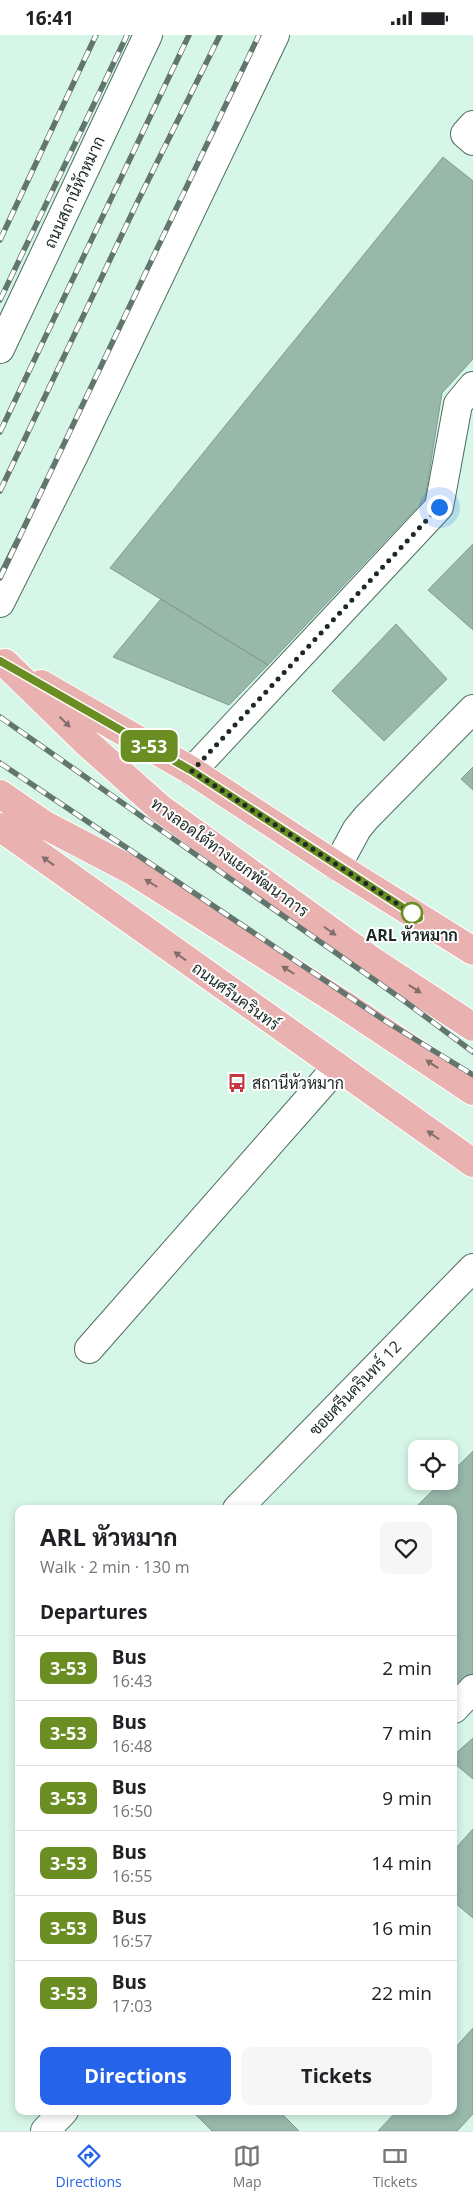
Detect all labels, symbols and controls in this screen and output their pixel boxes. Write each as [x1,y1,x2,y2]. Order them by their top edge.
text: 16:41 [25,5,74,31]
street label: ถนนสถานีหัวหมาก [38,132,110,252]
your location [427,495,452,520]
one-way arrow [59,716,71,728]
line badge: 3-53 [114,730,184,762]
text: 3-53 [131,734,167,758]
street label: ทางลอดใต้ทางแยกพัฒนาการ [147,792,314,922]
one-way arrow [41,856,55,866]
one-way arrow [144,878,157,888]
marker: ARL หัวหมาก [401,902,423,924]
place label: ARL หัวหมาก [366,924,458,946]
one-way arrow [323,926,337,936]
one-way arrow [173,951,187,961]
street label: ถนนศรีนครินทร์ [188,956,285,1035]
one-way arrow [282,965,295,974]
one-way arrow [408,984,421,994]
one-way arrow [426,1059,439,1069]
bus stop icon: สถานีหัวหมาก [226,1072,248,1094]
place label: สถานีหัวหมาก [252,1072,344,1094]
one-way arrow [426,1130,440,1140]
street label: ซอยศรีนครินทร์ 12 [303,1335,406,1440]
map controls [408,1440,458,1490]
button: locate [408,1440,458,1490]
text: ARL หัวหมาก [40,1520,178,1553]
button: heart [380,1522,432,1574]
text: Walk · 2 min · 130 m [40,1556,190,1578]
text: Departures [40,1599,147,1625]
text: Bus [112,1644,146,1670]
text: 2 min [382,1655,432,1681]
text: 3-53 [50,1656,87,1680]
text: 16:43 [112,1670,152,1692]
text: Bus [112,1709,146,1735]
text: 7 min [382,1720,432,1746]
text: 3-53 [50,1721,87,1745]
text: 16:48 [112,1735,152,1757]
text: Bus [112,1774,146,1800]
text: 9 min [382,1785,432,1811]
text: 3-53 [50,1786,87,1810]
text: 16:50 [112,1800,152,1822]
text: Bus [112,1839,146,1865]
text: 14 min [371,1850,432,1876]
text: 3-53 [50,1851,87,1875]
text: 16:55 [112,1865,152,1887]
text: Bus [112,1904,146,1930]
text: 16 min [371,1915,432,1941]
text: 3-53 [50,1916,87,1940]
text: 16:57 [112,1930,152,1952]
text: Bus [112,1969,146,1995]
text: 22 min [371,1980,432,2006]
text: 3-53 [50,1981,87,2005]
text: 17:03 [112,1995,152,2017]
button: Directions [40,2047,231,2105]
button: Tickets [241,2047,432,2105]
tab: Directions [56,2142,122,2191]
tab: Map [233,2142,262,2191]
tab: Tickets [373,2142,417,2191]

